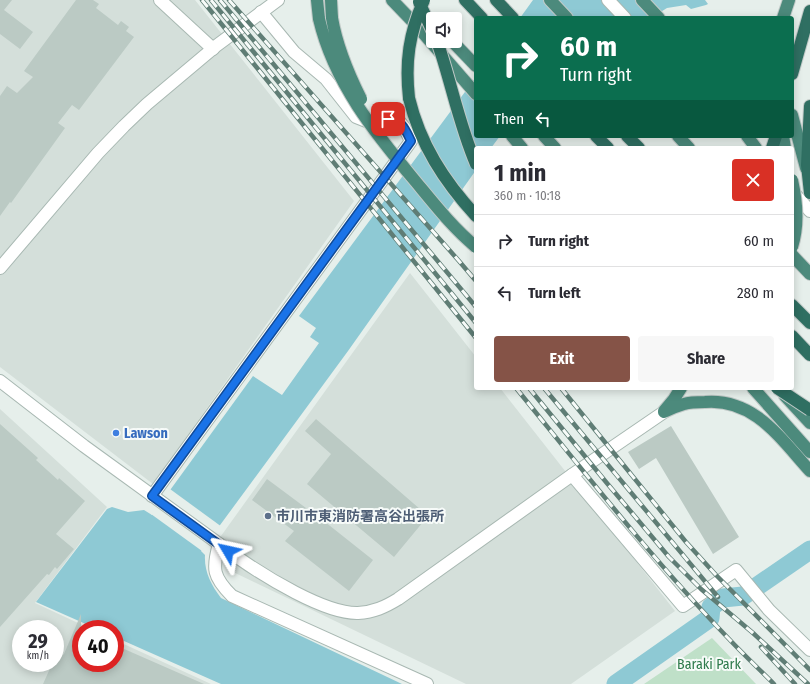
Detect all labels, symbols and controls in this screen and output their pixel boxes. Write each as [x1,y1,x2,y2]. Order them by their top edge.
map controls [426,12,462,48]
button: sound [426,12,462,48]
text: 60 m [560,30,617,63]
icon: right [494,32,546,84]
text: Turn right [560,64,632,86]
pin [371,102,405,136]
icon: arrive [377,108,399,130]
icon: left [532,108,554,130]
text: Then [494,110,524,128]
text: 1 min [494,159,546,187]
button: close [732,159,774,201]
text: 360 m · 10:18 [494,188,561,203]
icon: right [494,230,516,252]
text: Turn right [528,232,589,250]
text: 60 m [744,232,774,250]
icon: left [494,282,516,304]
text: Turn left [528,284,581,302]
text: 280 m [737,284,774,302]
button: Exit [494,336,630,382]
button: Share [638,336,774,382]
place label: Lawson [124,425,168,442]
marker: Lawson [111,428,121,438]
place label: 市川市東消防署高谷出張所 [276,508,444,525]
marker: 市川市東消防署高谷出張所 [263,511,273,521]
position arrow [207,530,249,572]
speed limit sign: 40 [72,620,124,672]
text: 29 [28,629,48,653]
text: km/h [27,650,49,662]
park label: Baraki Park [677,656,741,673]

